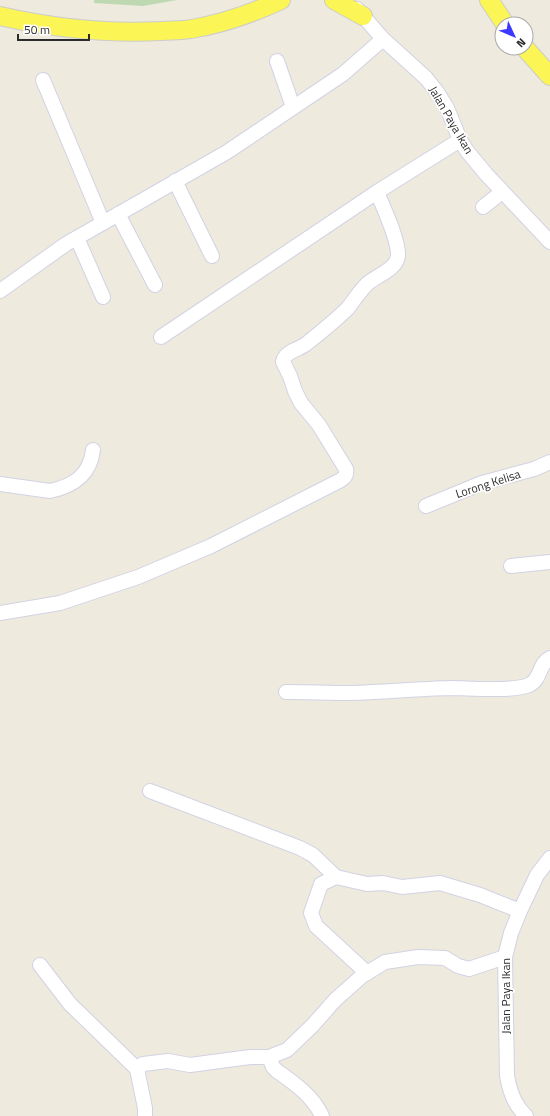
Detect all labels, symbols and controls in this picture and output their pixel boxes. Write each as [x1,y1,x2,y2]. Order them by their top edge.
scale bar [18,16,89,42]
north arrow [494,16,534,56]
text: 50 m [24,20,50,39]
text: N [513,35,530,51]
street label: Jalan Paya Ikan [424,82,479,157]
street label: Lorong Kelisa [453,464,523,503]
street label: Jalan Paya Ikan [496,958,515,1034]

